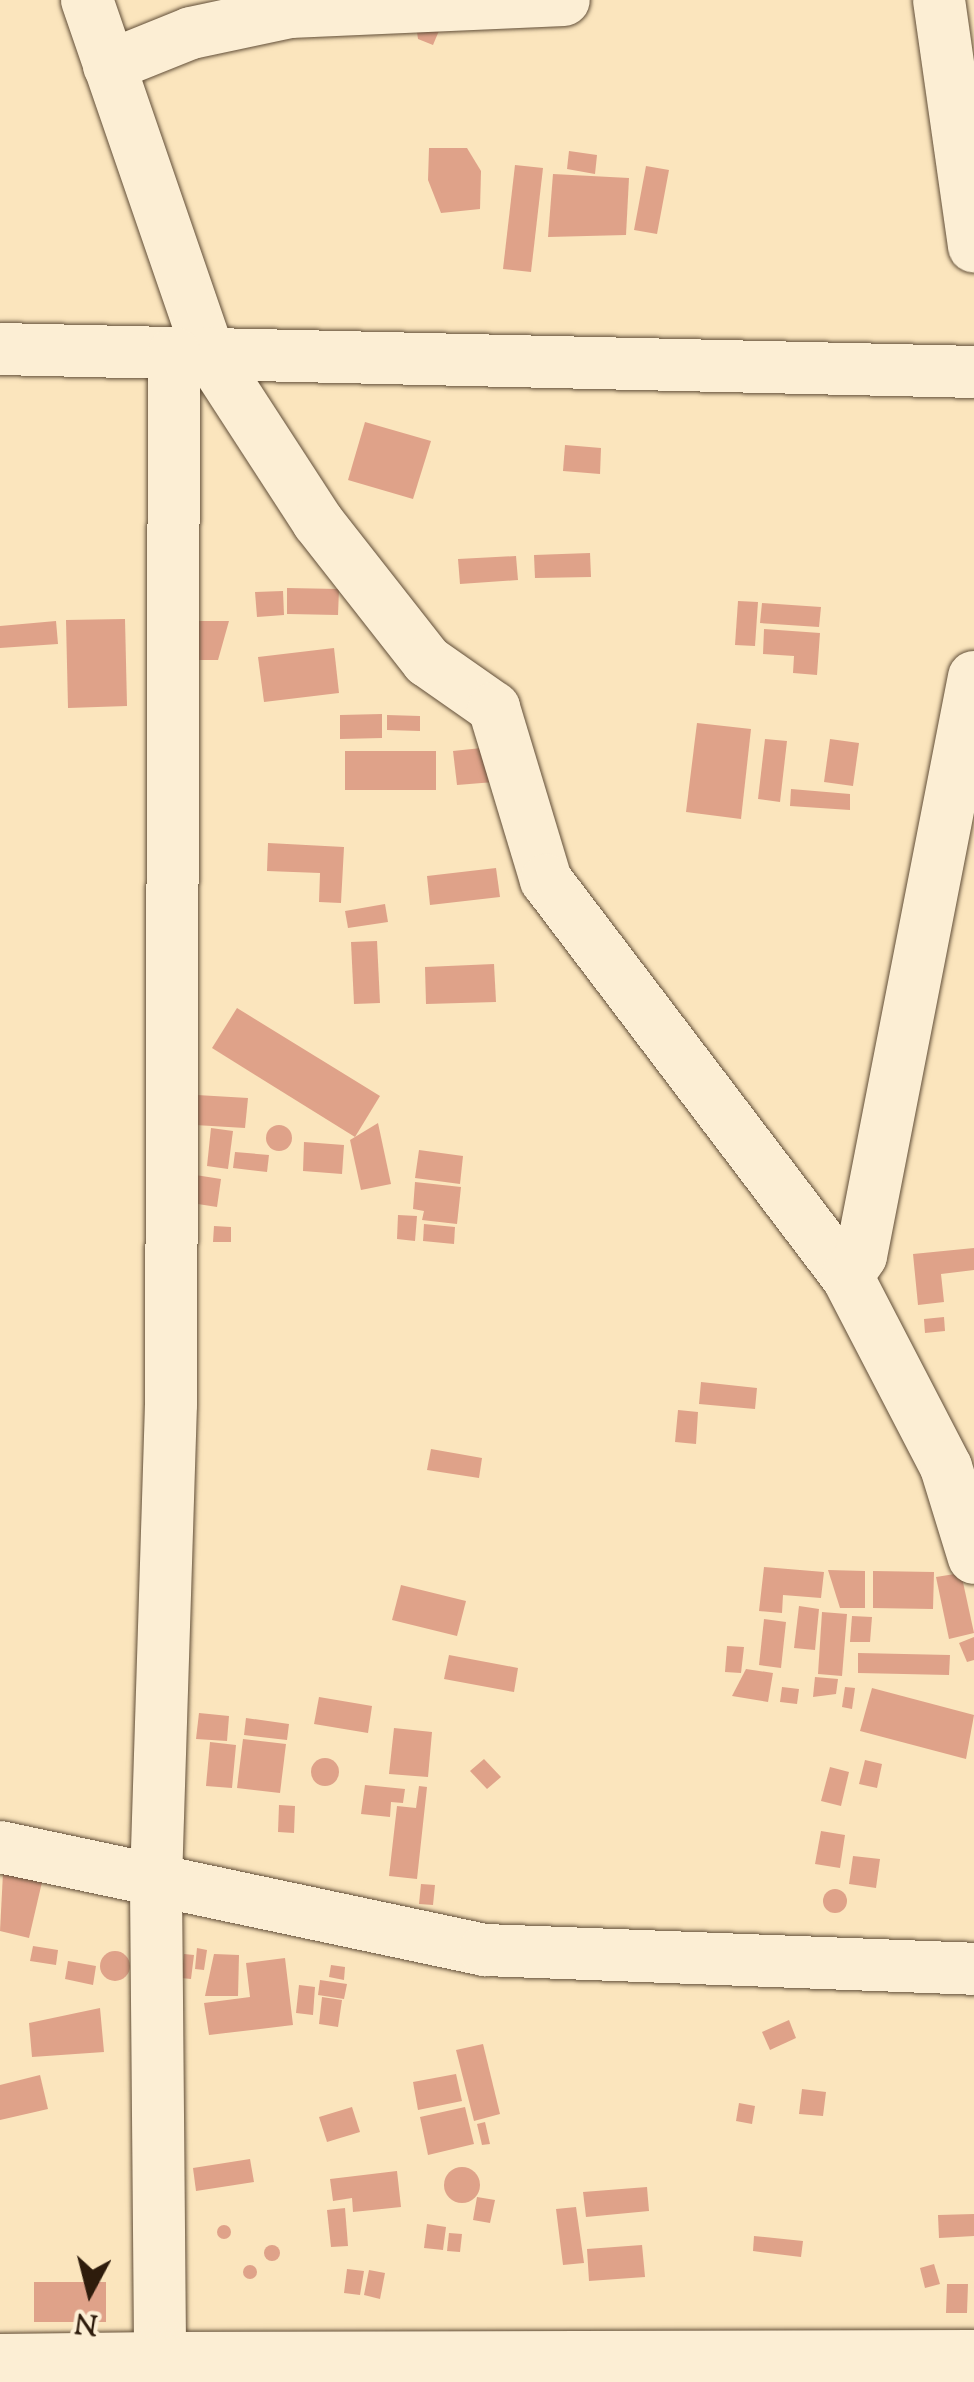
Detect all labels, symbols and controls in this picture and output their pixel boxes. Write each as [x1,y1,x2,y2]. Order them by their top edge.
north arrow [40,2242,140,2342]
text: N [73,2301,100,2343]

